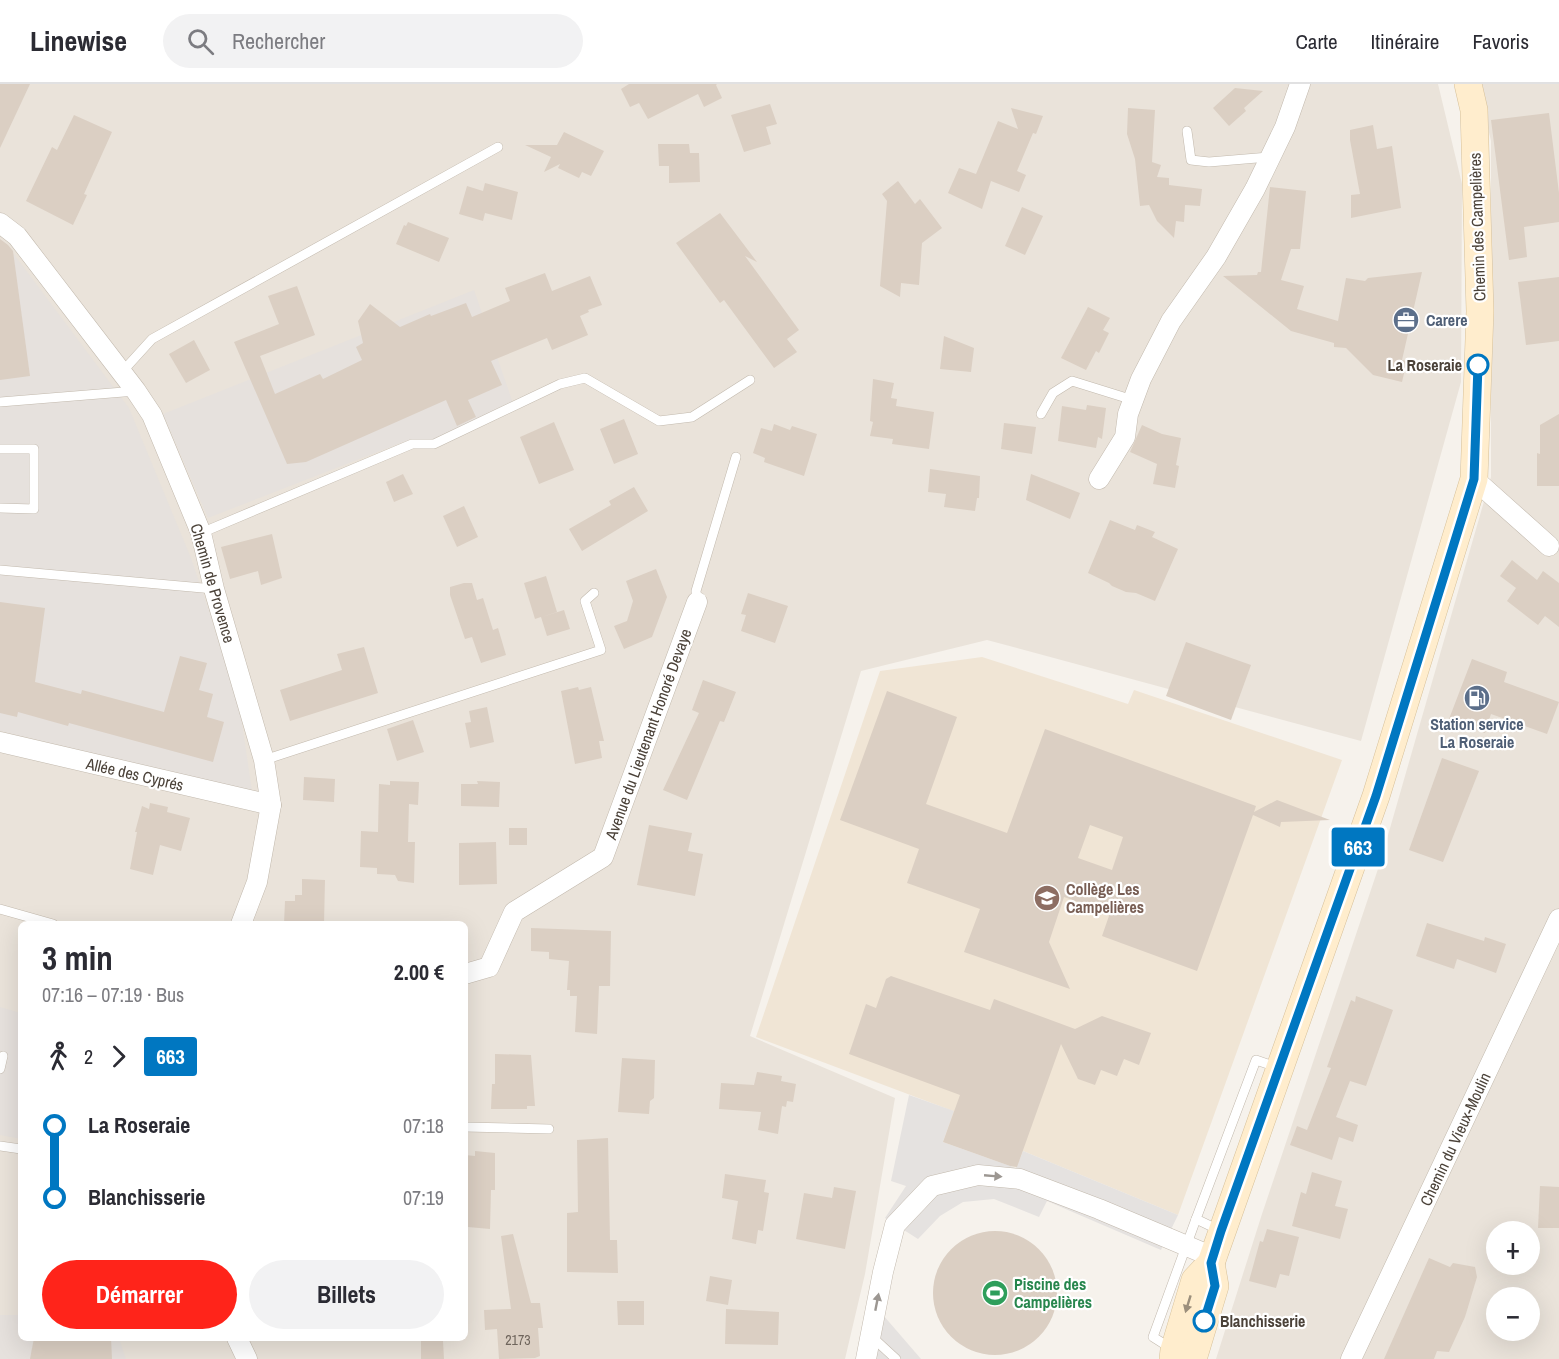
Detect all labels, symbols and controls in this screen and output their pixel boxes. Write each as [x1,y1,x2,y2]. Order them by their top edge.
search box [163,14,583,68]
text: Linewise [30,22,127,60]
icon: search [184,25,217,58]
text: Rechercher [232,26,325,56]
text: Carte [1295,27,1338,56]
text: Itinéraire [1371,27,1439,56]
text: Favoris [1472,27,1529,56]
street label: Chemin des Campelières [1463,152,1491,302]
office icon: Carere [1391,305,1421,335]
place label: Carere [1426,309,1468,331]
place label: La Roseraie [1388,354,1462,376]
marker: La Roseraie [1467,354,1489,376]
street label: Chemin de Provence [185,521,241,645]
street label: Avenue du Lieutenant Honoré Devaye [599,625,696,843]
fuel station icon: Station service La Roseraie [1462,683,1492,713]
place label: Station service La Roseraie [1430,713,1524,753]
street label: Allée des Cyprés [83,752,186,796]
line badge: 663 [1324,828,1392,867]
text: 663 [1344,833,1372,862]
place label: Collège Les Campelières [1066,878,1144,918]
school or university icon: Collège Les Campelières [1032,883,1062,913]
text: 3 min [42,936,113,980]
text: 2.00 € [394,957,444,987]
text: 07:16 – 07:19 · Bus [42,981,184,1008]
icon: walk [42,1040,75,1073]
icon: forward [102,1040,135,1073]
text: 663 [156,1042,185,1071]
text: 2 [84,1043,93,1070]
street label: Chemin du Vieux-Moulin [1414,1069,1496,1209]
text: La Roseraie [88,1110,190,1140]
text: 07:18 [403,1112,444,1139]
one-way arrow [984,1171,1003,1181]
text: Blanchisserie [88,1182,205,1212]
text: 07:19 [403,1184,444,1211]
map controls [1486,1221,1540,1341]
button: + [1486,1221,1540,1275]
button: Démarrer [42,1260,237,1329]
button: Billets [249,1260,444,1329]
place label: Piscine des Campelières [1014,1273,1092,1313]
sports icon: Piscine des Campelières [980,1278,1010,1308]
button: − [1486,1287,1540,1341]
one-way arrow [873,1292,882,1311]
one-way arrow [1183,1295,1192,1313]
marker: Blanchisserie [1193,1310,1215,1332]
place label: Blanchisserie [1220,1310,1305,1332]
house number: 2173 [505,1331,531,1349]

